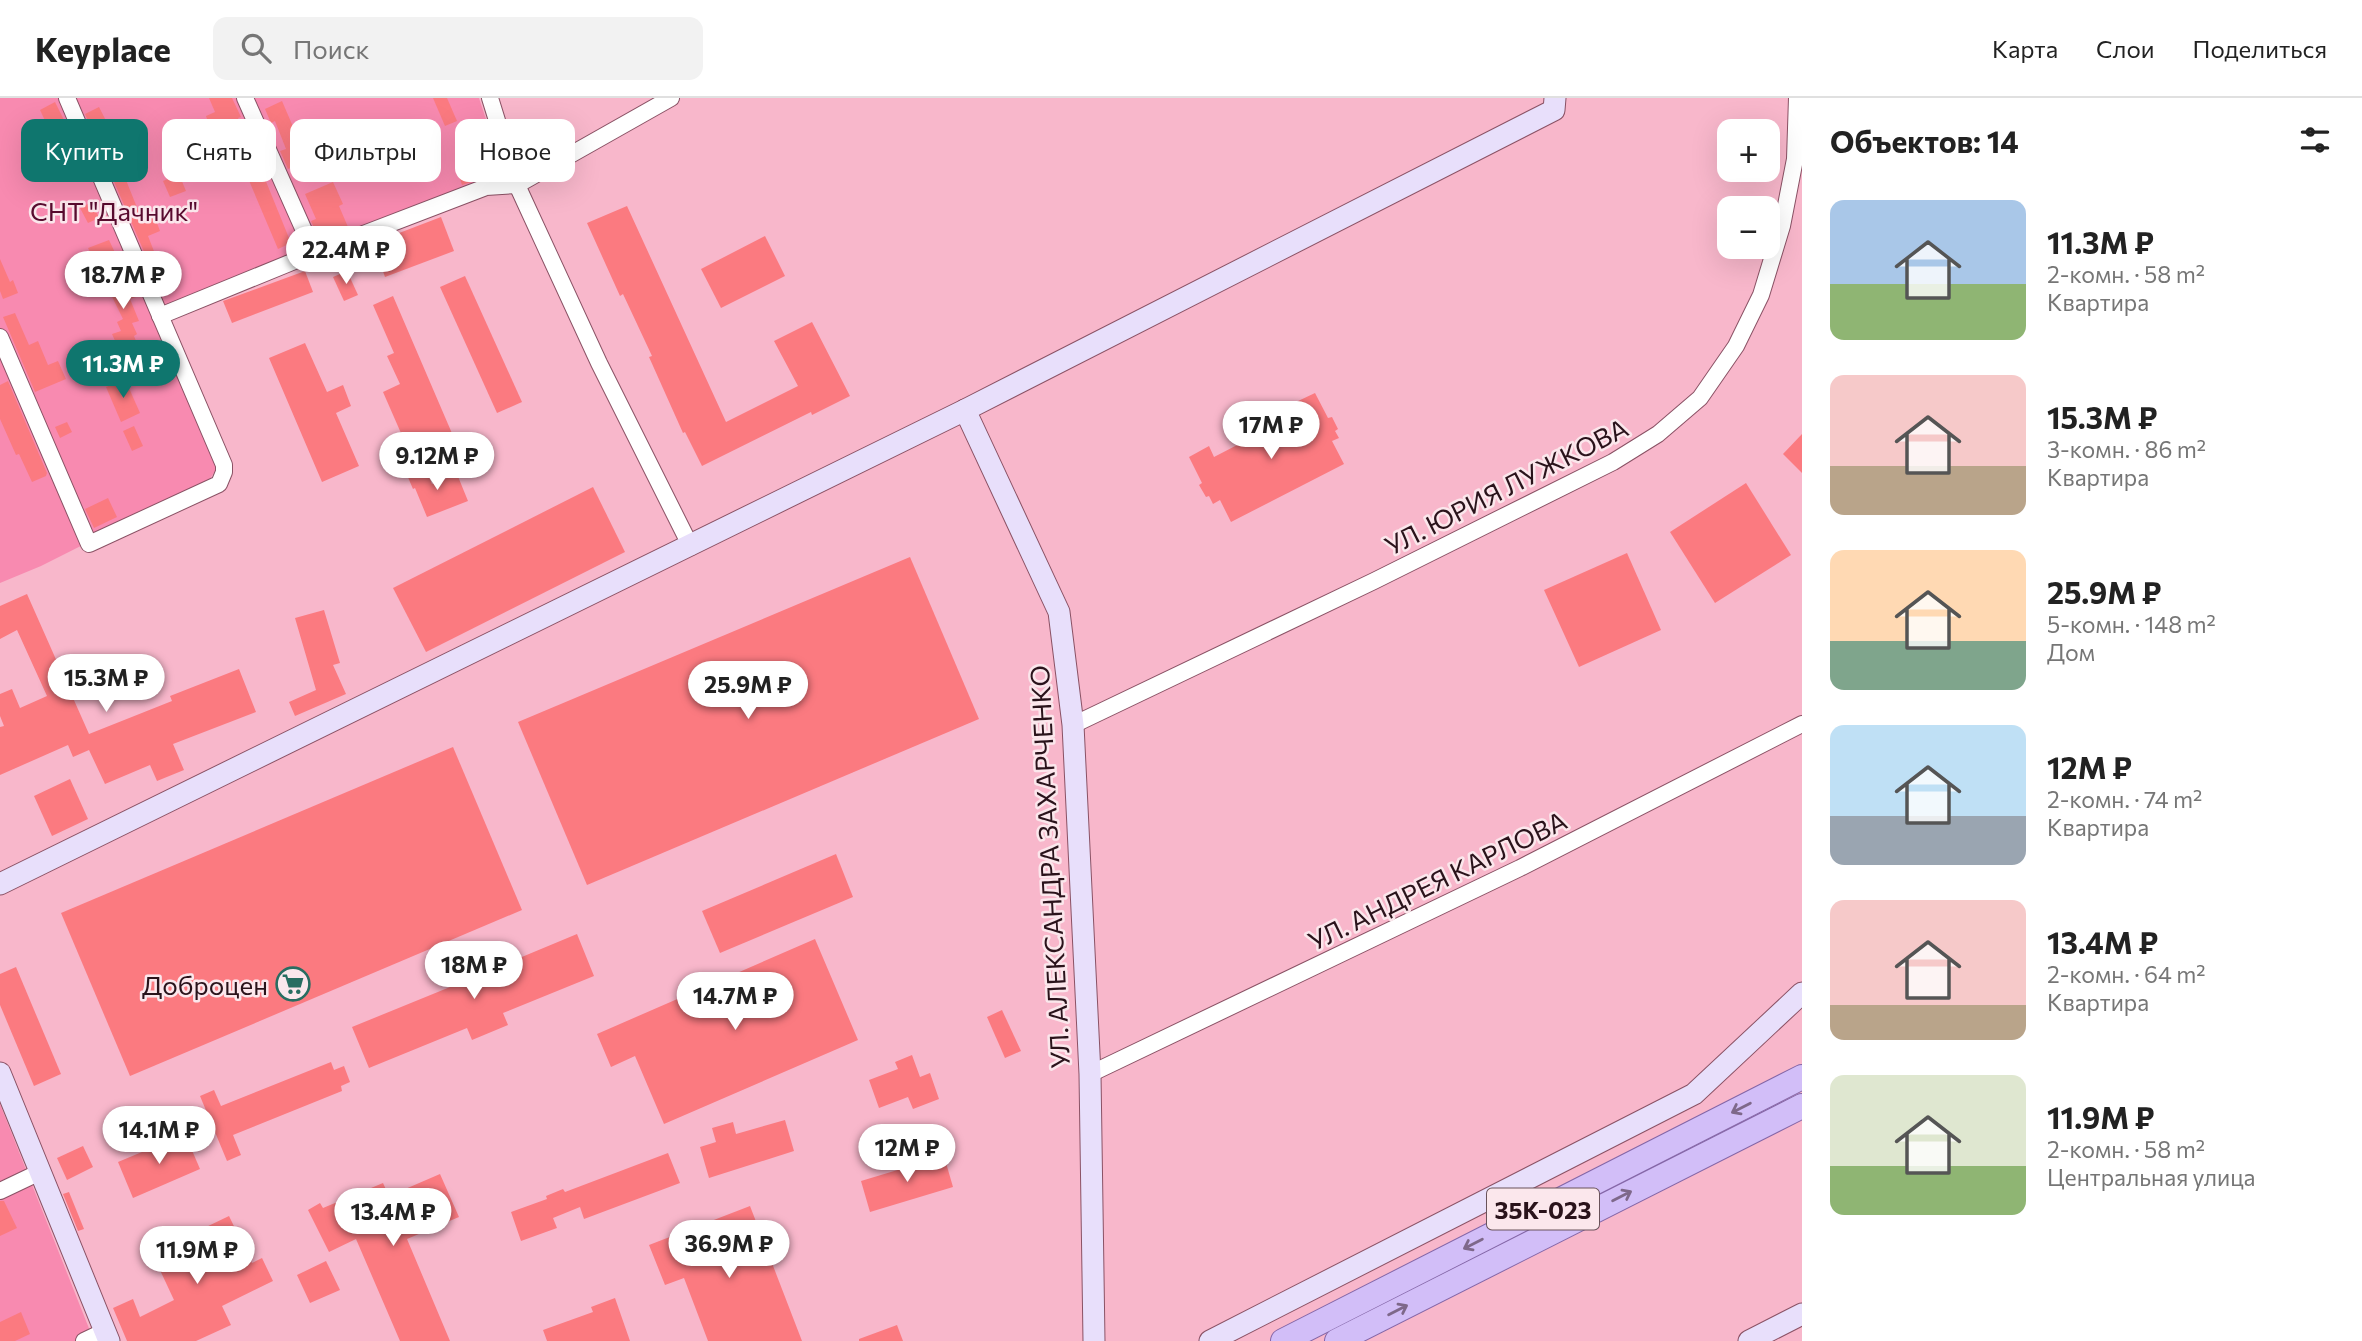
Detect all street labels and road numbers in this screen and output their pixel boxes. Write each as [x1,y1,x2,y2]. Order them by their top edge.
street label: УЛ. ЮРИЯ ЛУЖКОВА [1379,411,1633,561]
street label: УЛ. АЛЕКСАНДРА ЗАХАРЧЕНКО [1023,665,1075,1069]
street label: УЛ. АНДРЕЯ КАРЛОВА [1303,804,1571,956]
road number: 35К-023 [1487,1189,1599,1230]

